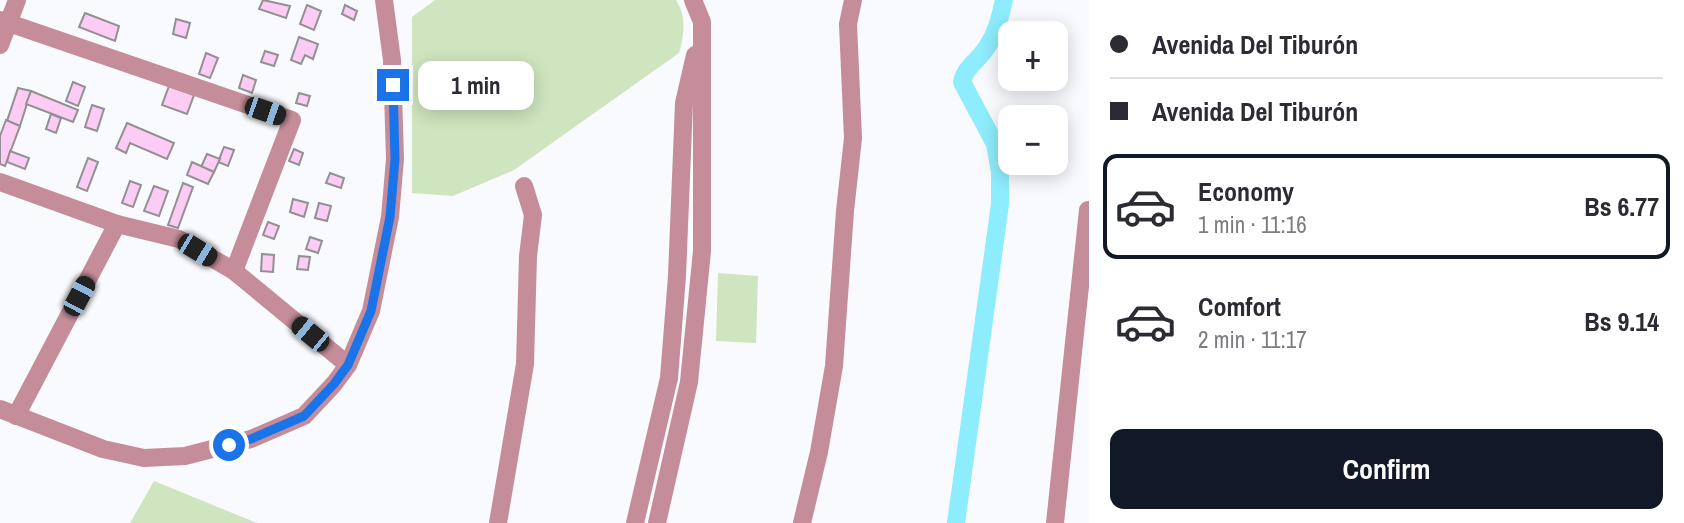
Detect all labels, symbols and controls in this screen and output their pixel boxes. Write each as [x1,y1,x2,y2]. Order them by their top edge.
map controls [998,21,1068,175]
button: + [998,21,1068,91]
text: Avenida Del Tiburón [1152,27,1358,62]
callout: 1 min [418,60,533,110]
route end [377,69,409,101]
text: 1 min [451,70,501,101]
car [242,94,289,128]
text: Avenida Del Tiburón [1152,94,1358,129]
button: − [998,105,1068,175]
text: Economy [1198,174,1294,209]
icon: car [1114,175,1177,238]
text: Bs 6.77 [1584,189,1659,224]
text: 1 min · 11:16 [1198,209,1307,240]
car [174,230,221,270]
car [60,273,99,319]
text: Comfort [1198,289,1281,324]
icon: car [1114,290,1177,353]
text: Bs 9.14 [1584,304,1659,339]
car [288,313,333,355]
text: 2 min · 11:17 [1198,324,1307,355]
route start [213,429,245,461]
button: Confirm [1110,429,1663,509]

